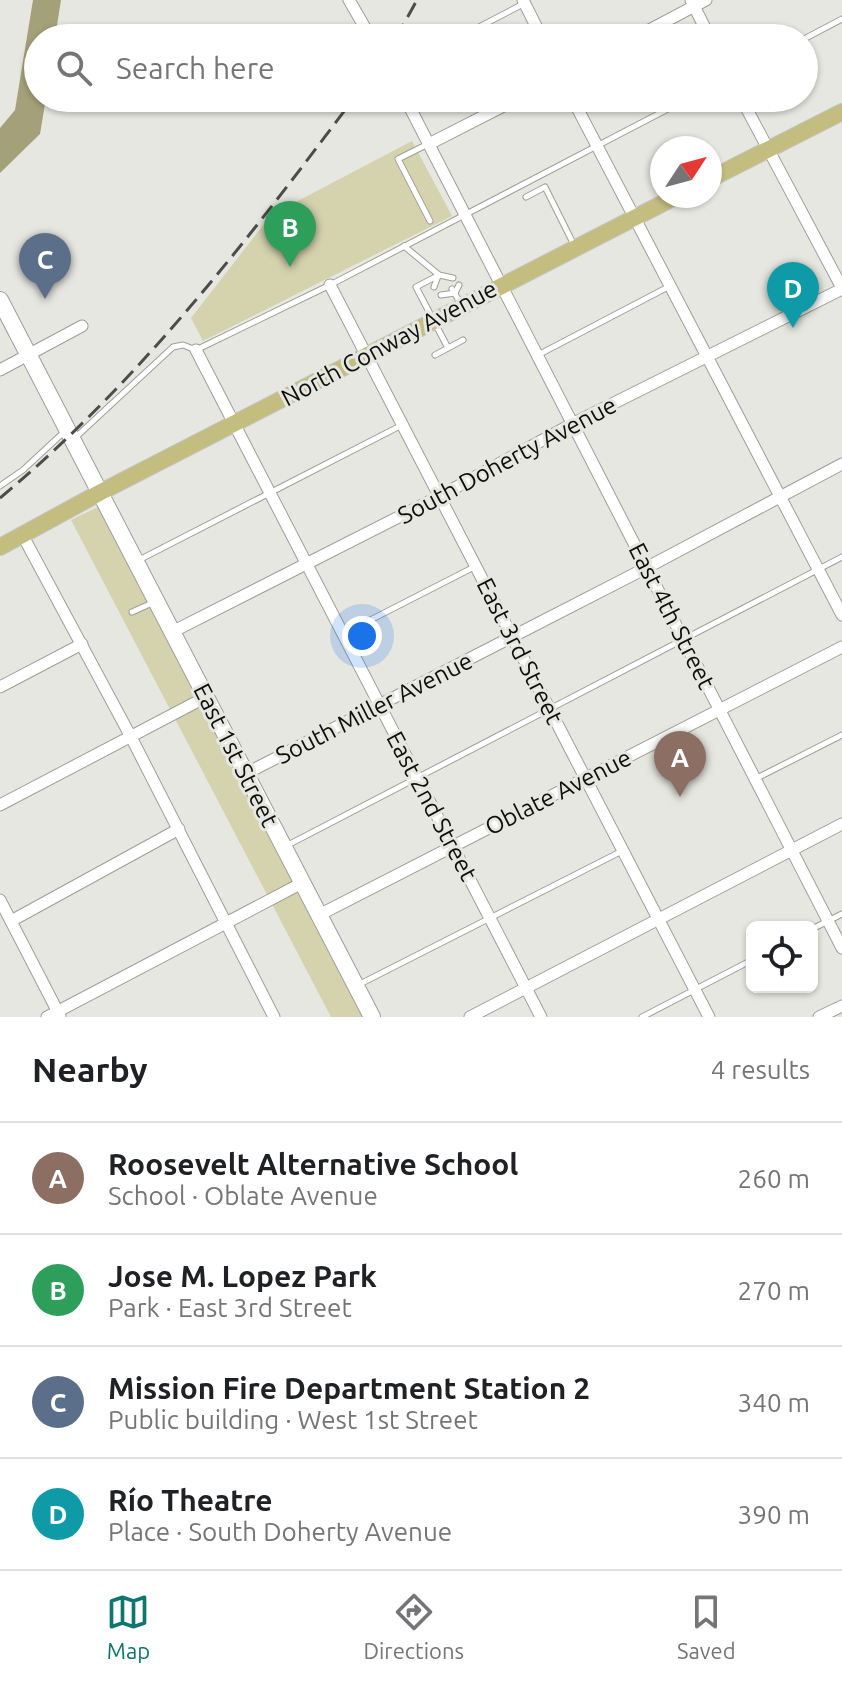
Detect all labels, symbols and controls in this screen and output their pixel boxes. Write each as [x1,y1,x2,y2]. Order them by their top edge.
search box [24,24,818,112]
icon: search [52,46,96,90]
text: Search here [116,51,275,85]
north arrow [650,136,722,208]
pin: B [264,201,316,267]
pin: C [19,233,71,299]
pin: D [767,262,819,328]
street label: North Conway Avenue [277,275,501,411]
street label: South Doherty Avenue [393,391,621,529]
street label: East 4th Street [624,538,721,694]
street label: East 3rd Street [472,573,569,729]
your location [342,616,382,656]
street label: South Miller Avenue [271,647,477,769]
street label: East 1st Street [188,679,284,832]
street label: East 2nd Street [381,727,483,886]
pin: A [654,731,706,797]
street label: Oblate Avenue [480,744,636,840]
map controls [746,921,818,993]
button: locate [746,921,818,993]
text: Nearby [32,1050,147,1088]
text: 4 results [711,1055,810,1084]
text: Roosevelt Alternative School [108,1147,518,1181]
text: A [49,1164,67,1193]
text: 260 m [738,1164,810,1193]
text: School · Oblate Avenue [108,1181,378,1210]
text: Jose M. Lopez Park [108,1259,377,1293]
text: B [49,1276,67,1305]
text: 270 m [738,1276,810,1305]
text: Park · East 3rd Street [108,1293,352,1322]
text: Mission Fire Department Station 2 [108,1371,590,1405]
text: C [50,1388,66,1417]
text: 340 m [738,1388,810,1417]
text: Public building · West 1st Street [108,1405,478,1434]
text: Río Theatre [108,1483,273,1517]
text: D [49,1500,67,1529]
text: 390 m [738,1500,810,1529]
text: Place · South Doherty Avenue [108,1517,452,1546]
tab: Map [106,1590,150,1663]
tab: Directions [363,1590,464,1663]
tab: Saved [677,1590,736,1663]

